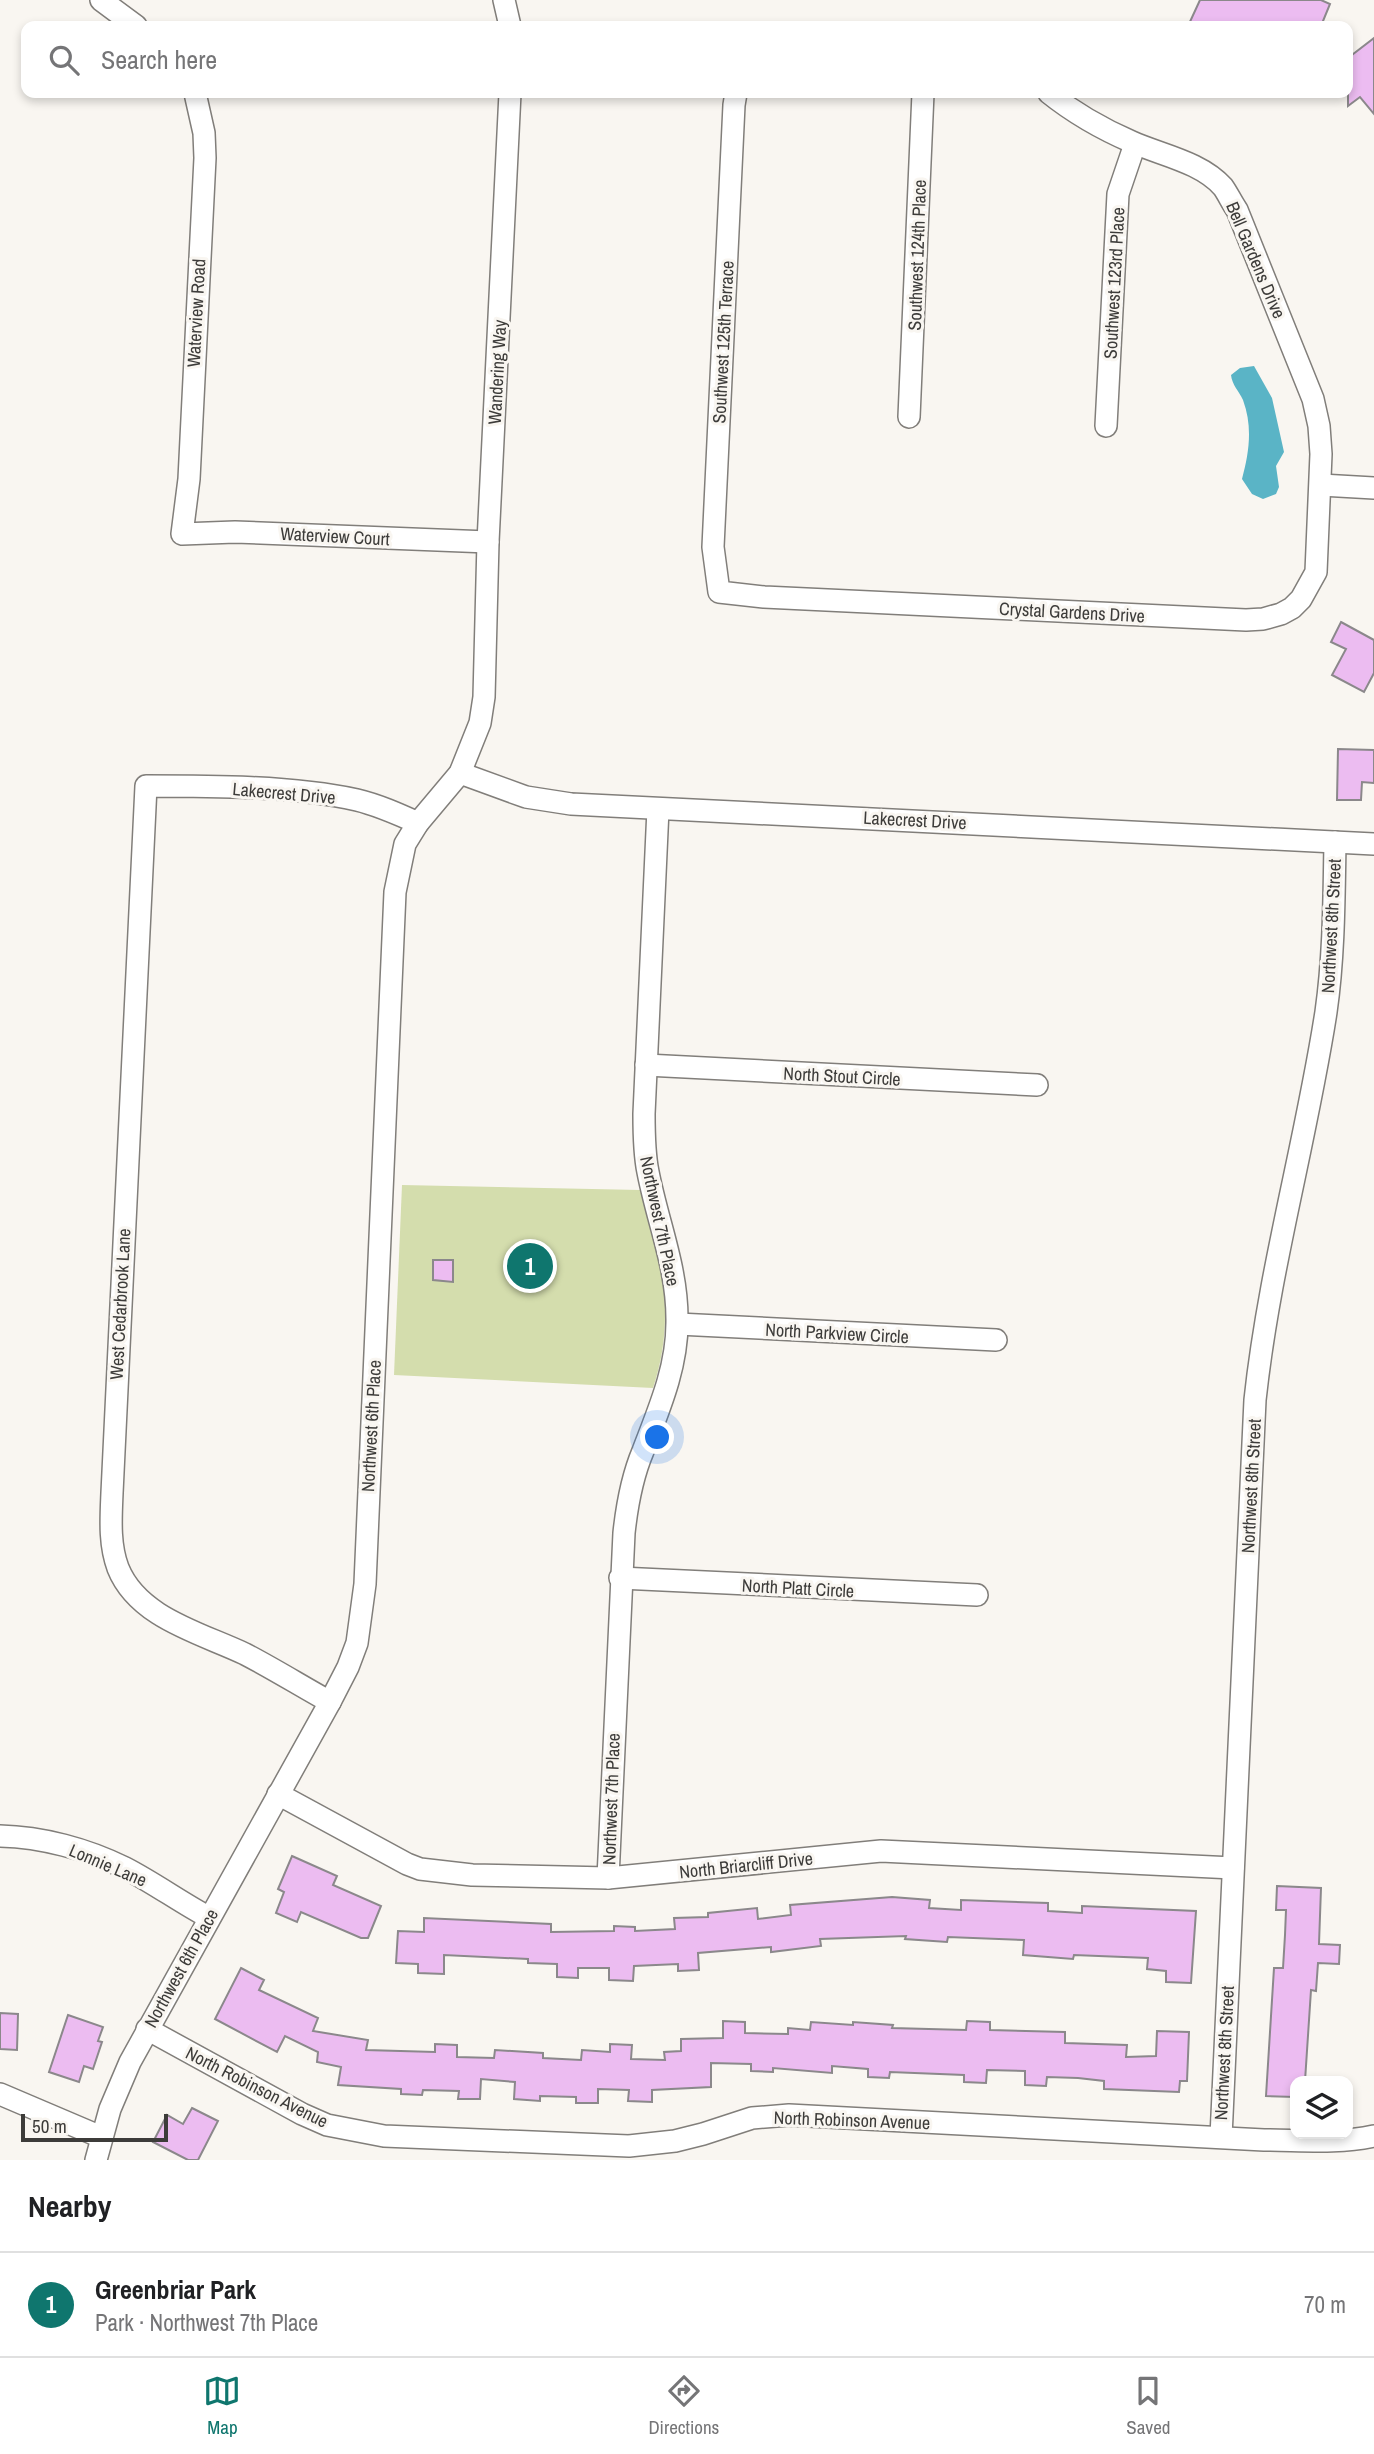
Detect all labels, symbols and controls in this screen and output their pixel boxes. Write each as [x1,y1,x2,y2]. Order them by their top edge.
search box [21,21,1353,98]
icon: search [45,41,83,79]
text: Search here [101,42,217,77]
street label: Southwest 124th Place [902,179,932,331]
street label: Bell Gardens Drive [1220,198,1292,322]
street label: Southwest 123rd Place [1098,207,1130,359]
street label: Waterview Road [181,258,211,368]
street label: Southwest 125th Terrace [706,260,740,424]
street label: Wandering Way [482,318,512,425]
street label: Waterview Court [280,521,390,551]
street label: Crystal Gardens Drive [998,596,1146,628]
street label: Lakecrest Drive [231,776,337,810]
street label: Lakecrest Drive [863,805,967,835]
street label: Northwest 8th Street [1315,858,1347,994]
street label: North Stout Circle [783,1060,901,1092]
street label: Northwest 7th Place [634,1154,686,1288]
street label: West Cedarbrook Lane [104,1228,136,1380]
pin: 1 [507,1240,553,1292]
street label: North Parkview Circle [765,1317,909,1349]
street label: Northwest 6th Place [355,1359,387,1493]
street label: Northwest 8th Street [1235,1418,1267,1554]
your location [640,1420,674,1454]
street label: North Platt Circle [741,1573,855,1603]
street label: Northwest 7th Place [596,1733,626,1865]
street label: Lonnie Lane [65,1837,151,1893]
street label: North Briarcliff Drive [678,1846,814,1884]
street label: Northwest 6th Place [138,1904,224,2032]
street label: Northwest 8th Street [1208,1985,1240,2121]
street label: North Robinson Avenue [182,2040,332,2134]
map controls [1290,2076,1353,2139]
button: layers [1290,2076,1353,2139]
street label: North Robinson Avenue [773,2105,931,2135]
scale bar [21,2111,168,2143]
text: 50 m [32,2113,67,2139]
text: Nearby [28,2186,111,2226]
text: Greenbriar Park [95,2272,256,2307]
text: 1 [46,2289,56,2320]
text: 70 m [1304,2289,1346,2320]
text: Park · Northwest 7th Place [95,2307,318,2338]
tab: Map [203,2372,241,2440]
tab: Directions [648,2372,719,2440]
tab: Saved [1126,2372,1171,2440]

